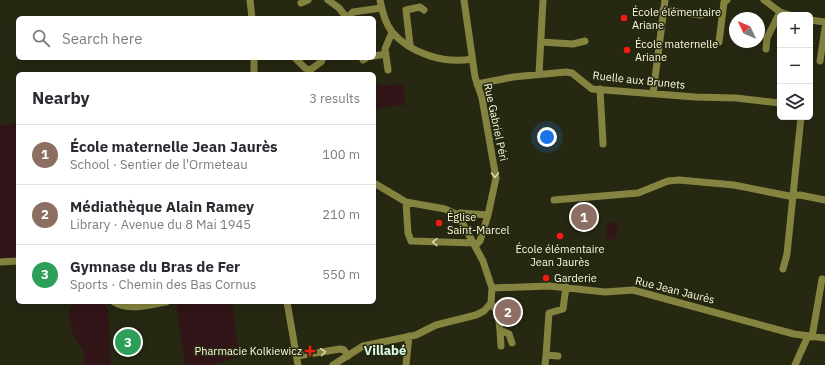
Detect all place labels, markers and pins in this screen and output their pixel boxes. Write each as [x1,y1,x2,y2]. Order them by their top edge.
place label: École élémentaire Ariane [632,5,721,32]
marker: École élémentaire Ariane [619,13,629,23]
place label: École maternelle Ariane [635,37,718,64]
marker: École maternelle Ariane [622,45,632,55]
pin: 1 [571,202,597,232]
place label: Église Saint-Marcel [447,210,510,237]
marker: Église Saint-Marcel [434,218,444,228]
marker: École élémentaire Jean Jaurès [555,231,565,241]
place label: École élémentaire Jean Jaurès [515,242,605,269]
place label: Garderie [554,271,597,285]
marker: Garderie [541,273,551,283]
pin: 2 [495,297,521,327]
pin: 3 [115,327,141,357]
place label: Pharmacie Kolkiewicz [195,344,302,358]
marker: Pharmacie Kolkiewicz [305,346,315,356]

